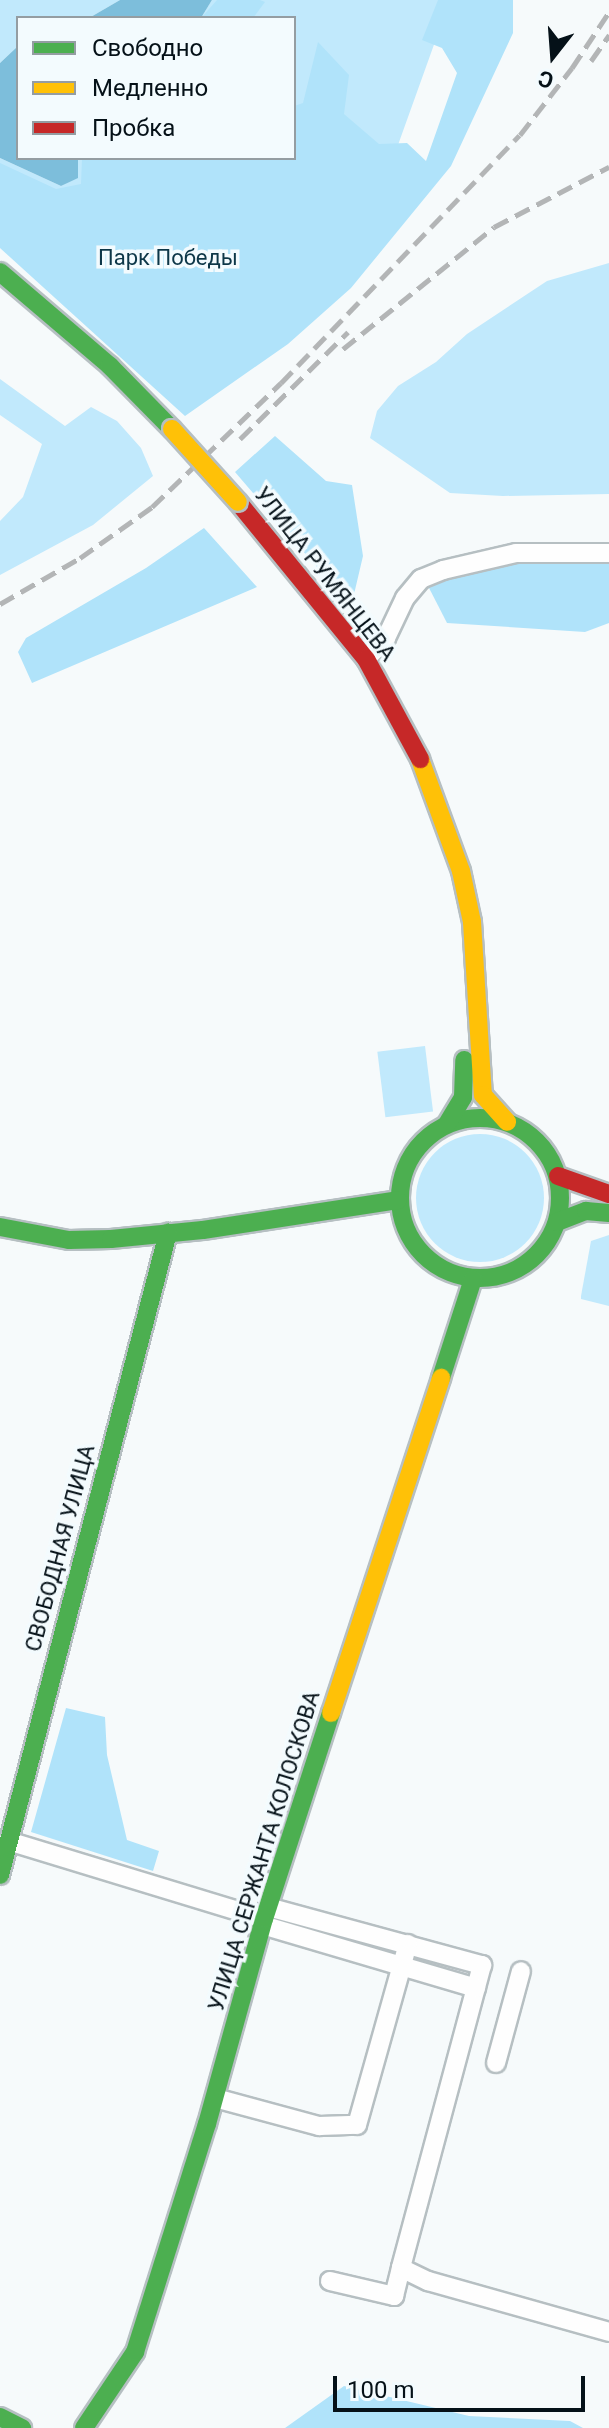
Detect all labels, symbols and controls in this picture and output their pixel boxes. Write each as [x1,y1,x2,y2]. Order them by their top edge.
legend [16,16,296,160]
north arrow [513,16,593,96]
text: Свободно [92,34,203,62]
text: С [535,65,556,93]
text: Медленно [92,74,208,102]
text: Пробка [92,114,175,142]
park label: Парк Победы [98,245,238,271]
street label: УЛИЦА РУМЯНЦЕВА [249,482,401,666]
street label: СВОБОДНАЯ УЛИЦА [20,1442,100,1654]
street label: УЛИЦА СЕРЖАНТА КОЛОСКОВА [203,1688,325,2014]
scale bar [337,2360,589,2410]
text: 100 m [347,2376,414,2404]

